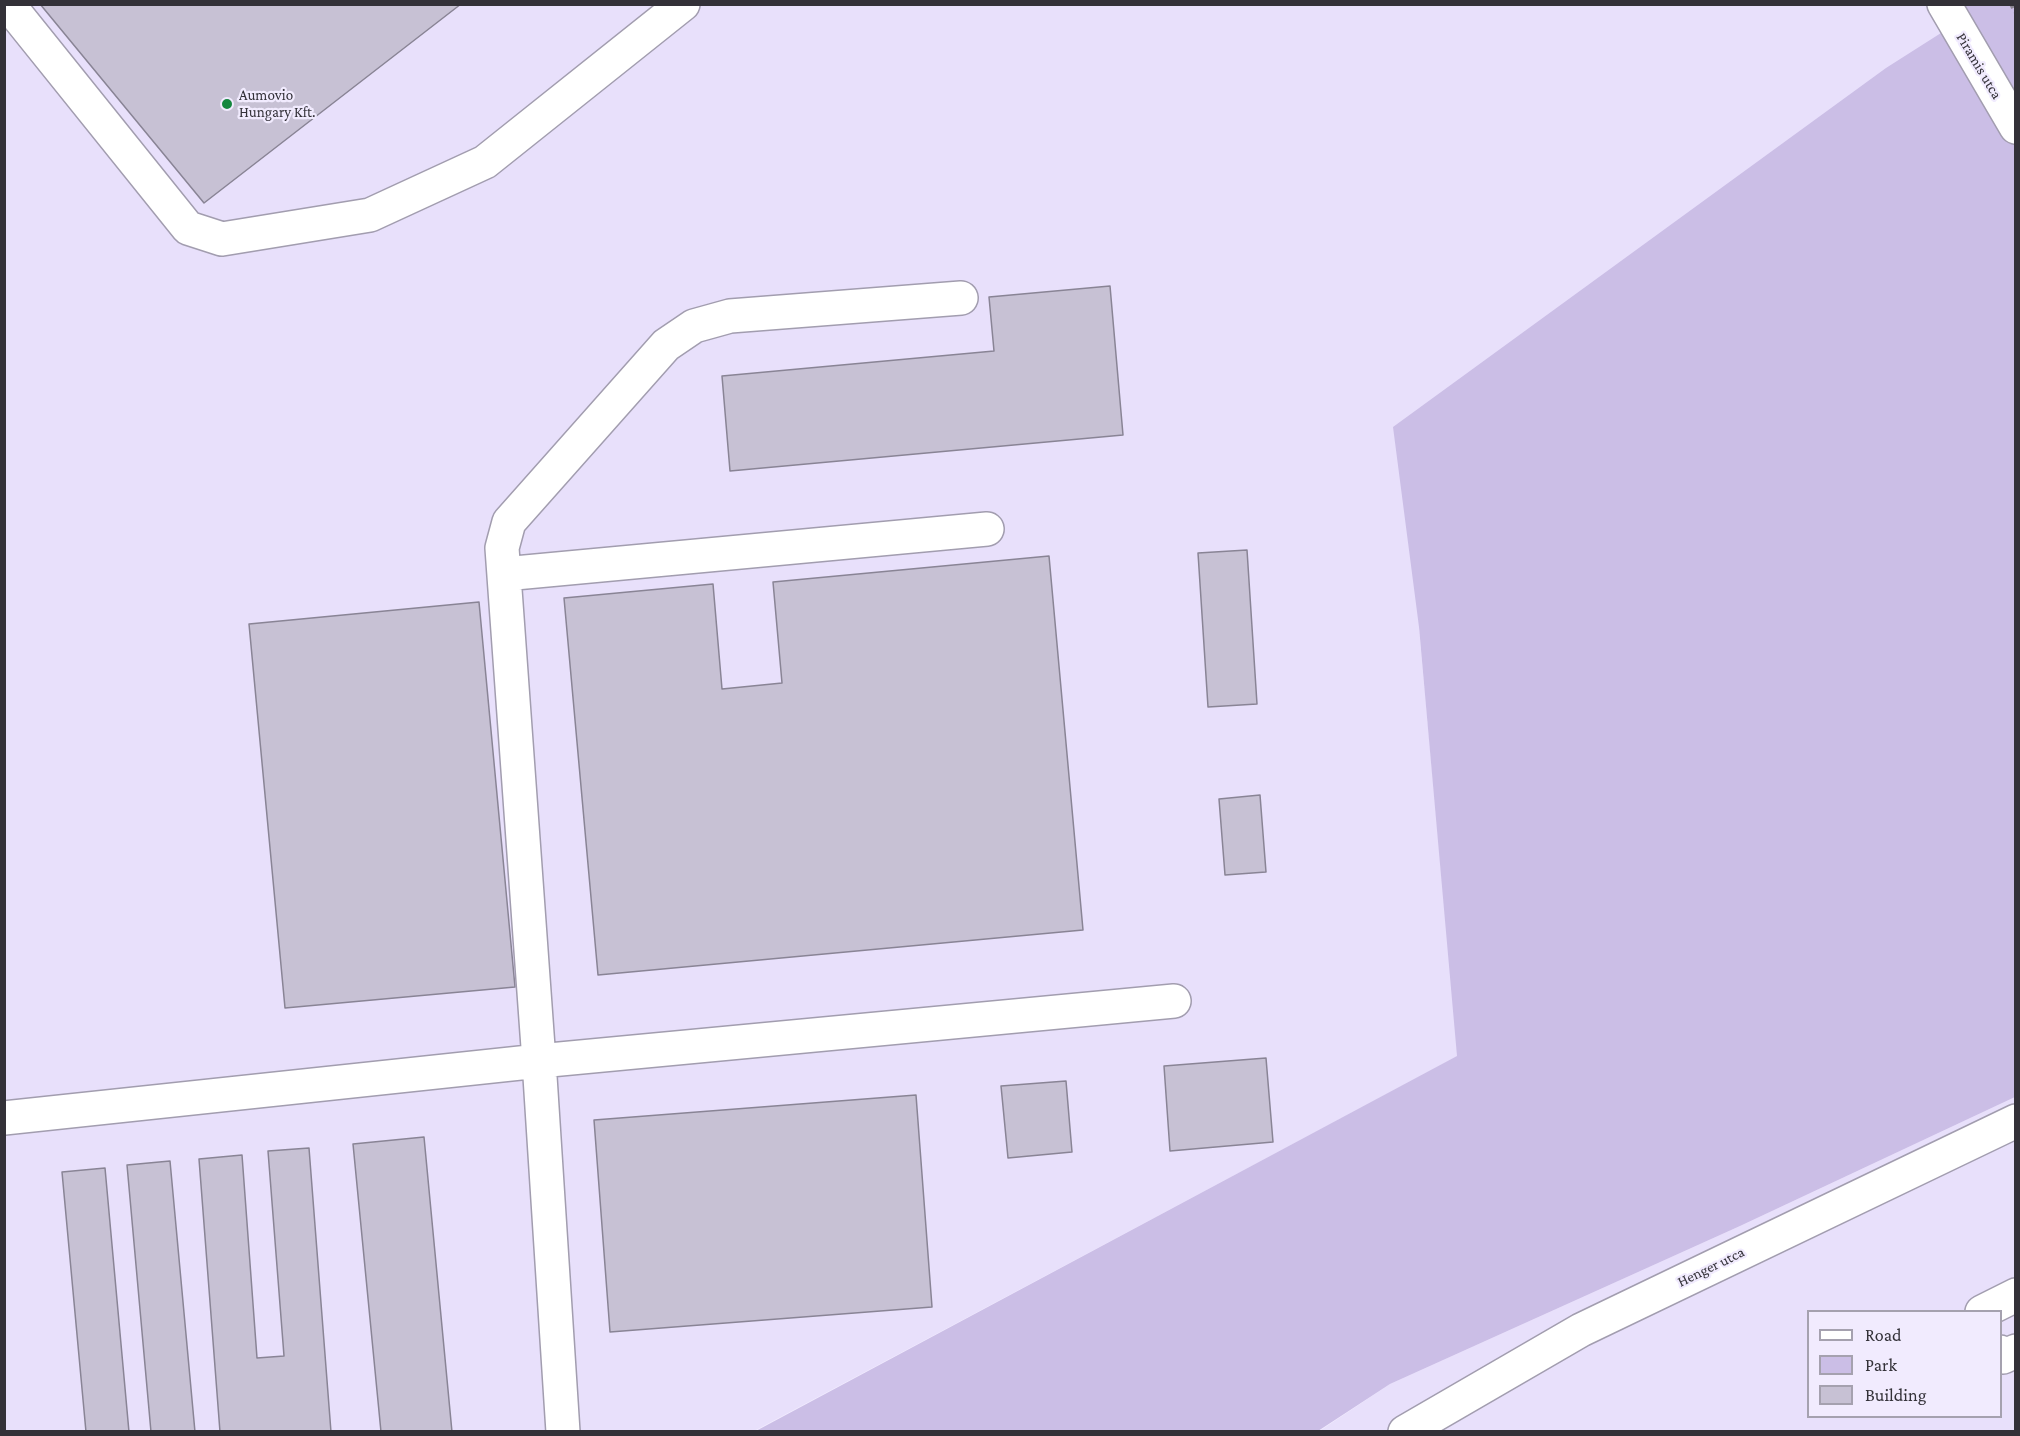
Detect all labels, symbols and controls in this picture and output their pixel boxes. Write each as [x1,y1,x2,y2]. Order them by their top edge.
street label: Piramis utca [1952,30,2006,102]
place label: Aumovio Hungary Kft. [239,86,316,121]
marker: Aumovio Hungary Kft. [220,97,234,111]
street label: Henger utca [1675,1243,1747,1291]
legend [1807,1310,2002,1418]
text: Road [1865,1325,1902,1345]
text: Park [1865,1355,1897,1375]
text: Building [1865,1385,1926,1405]

